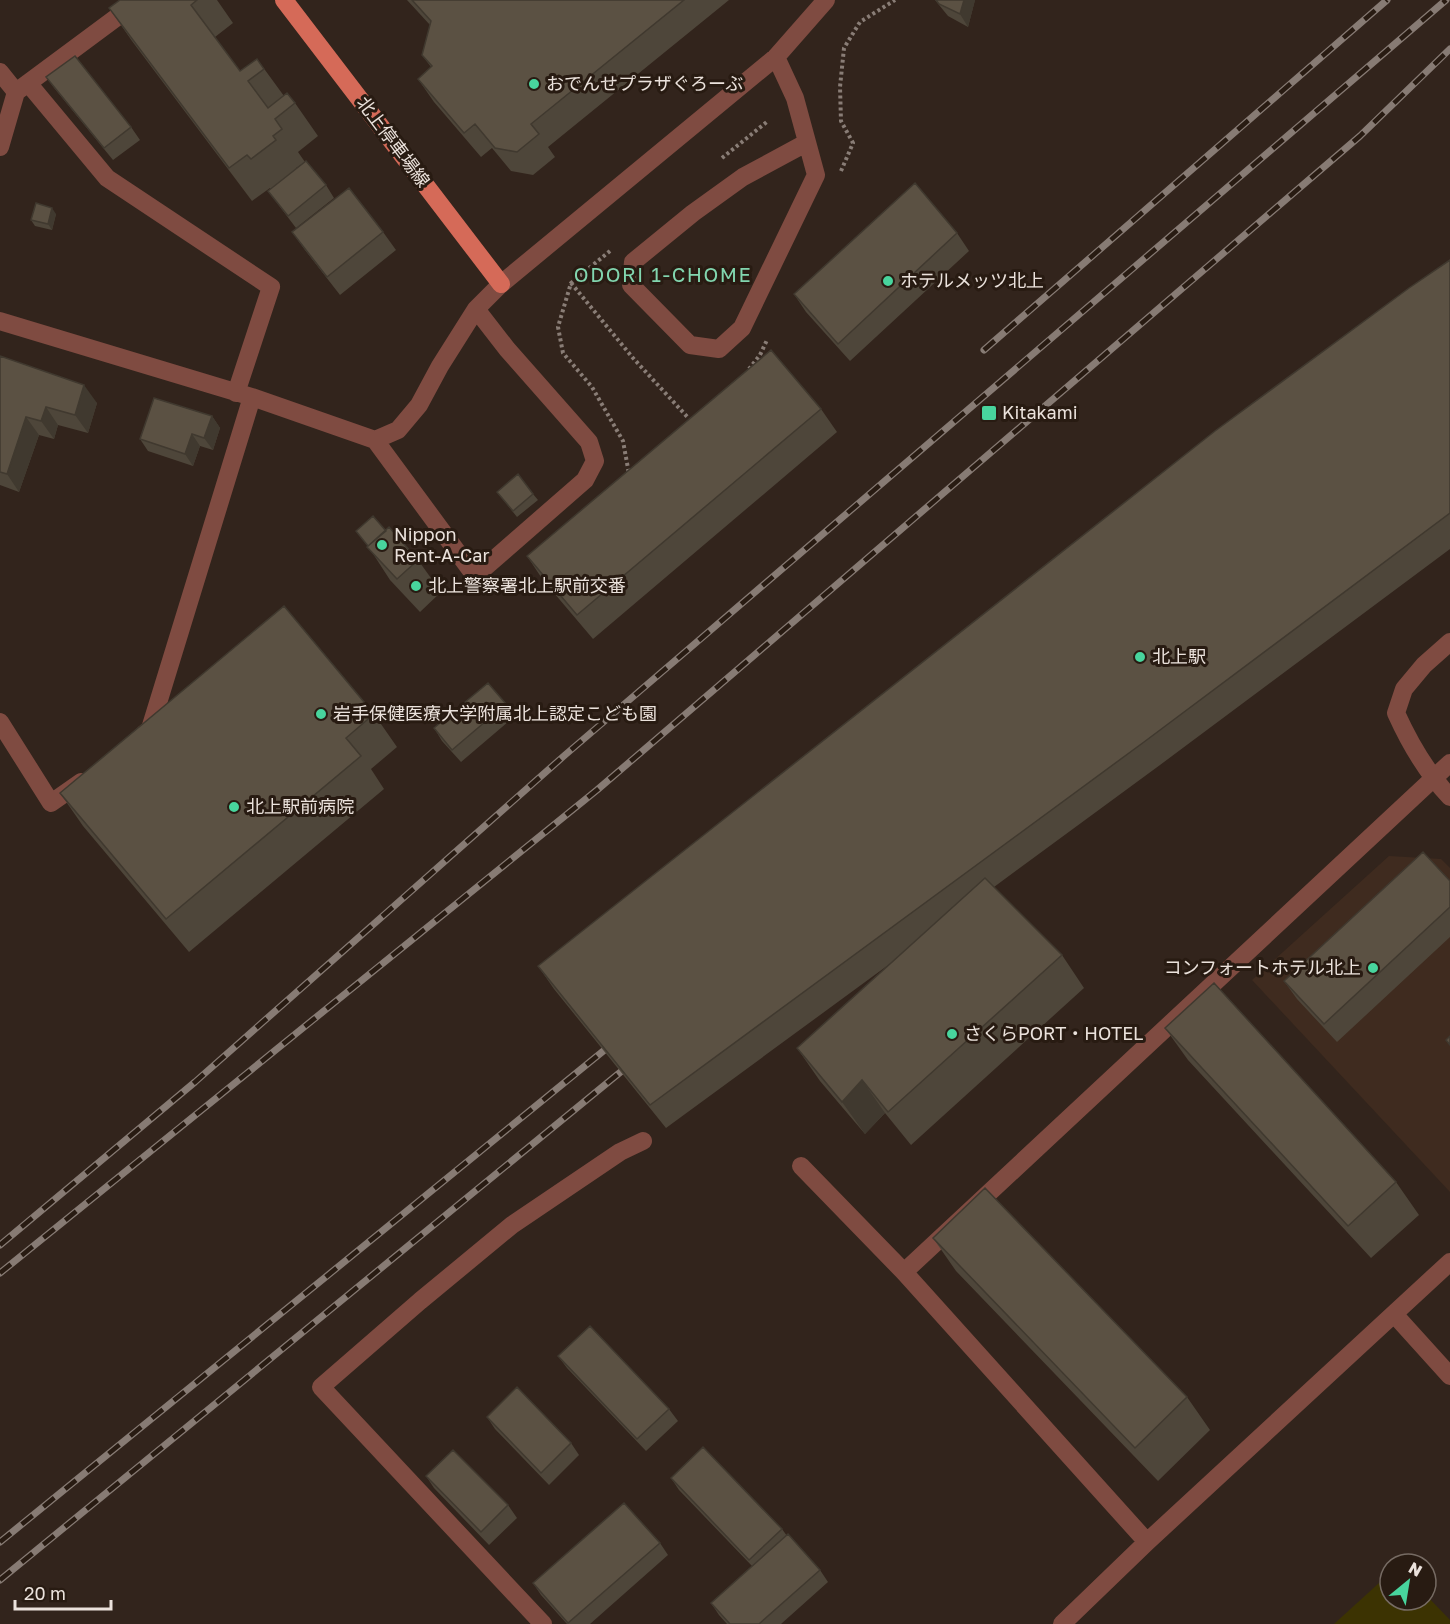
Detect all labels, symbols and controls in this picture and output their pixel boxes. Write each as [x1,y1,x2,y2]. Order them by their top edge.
place label: おでんせプラザぐろーぶ [546,72,743,94]
marker: おでんせプラザぐろーぶ [527,77,541,91]
street label: 北上停車場線 [353,92,435,191]
district label: ODORI 1-CHOME [574,262,752,286]
place label: ホテルメッツ北上 [900,269,1044,291]
marker: ホテルメッツ北上 [881,274,895,288]
place label: Kitakami [1002,401,1078,423]
marker: Kitakami [980,404,998,422]
place label: Nippon Rent-A-Car [394,523,489,566]
marker: Nippon Rent-A-Car [375,538,389,552]
place label: 北上警察署北上駅前交番 [428,574,626,596]
marker: 北上警察署北上駅前交番 [409,579,423,593]
place label: 北上駅 [1152,645,1206,667]
marker: 北上駅 [1133,650,1147,664]
place label: 岩手保健医療大学附属北上認定こども園 [333,702,657,724]
marker: 岩手保健医療大学附属北上認定こども園 [314,707,328,721]
place label: 北上駅前病院 [246,795,354,817]
marker: 北上駅前病院 [227,800,241,814]
place label: コンフォートホテル北上 [1164,956,1361,978]
marker: コンフォートホテル北上 [1366,961,1380,975]
place label: さくらPORT・HOTEL [964,1022,1143,1044]
marker: さくらPORT・HOTEL [945,1027,959,1041]
north arrow [1378,1552,1438,1612]
text: N [1405,1557,1426,1581]
scale bar [15,1573,111,1611]
text: 20 m [24,1582,66,1604]

